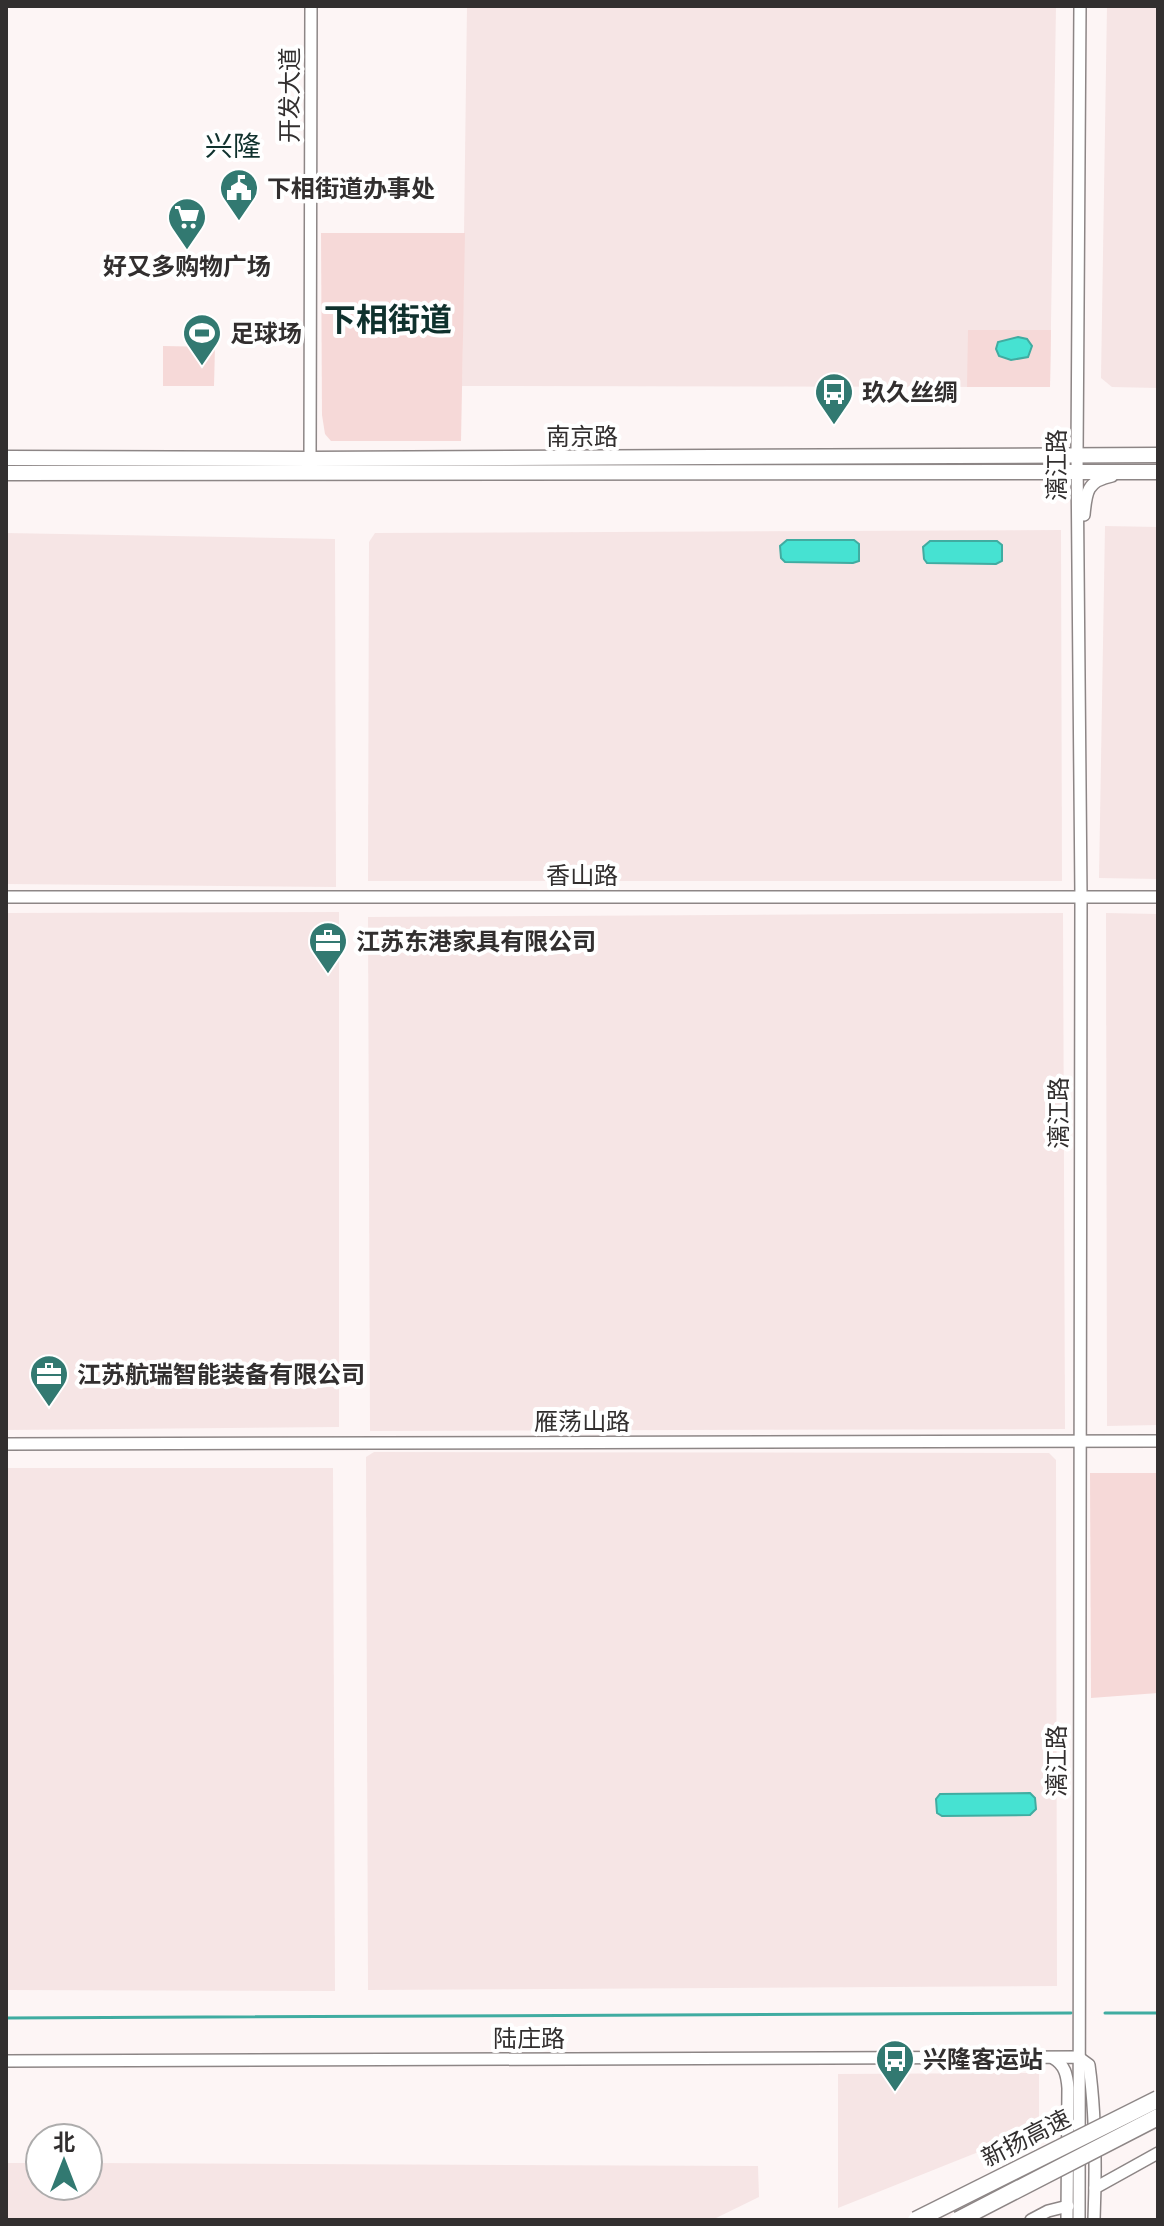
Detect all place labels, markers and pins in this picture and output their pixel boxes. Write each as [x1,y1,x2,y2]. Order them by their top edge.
public building icon: 下相街道办事处 [218,167,260,222]
place label: 下相街道办事处 [267,171,435,206]
supermarket icon: 好又多购物广场 [166,196,208,251]
place label: 好又多购物广场 [103,249,271,284]
sports icon: 足球场 [181,312,223,367]
place label: 足球场 [230,316,302,351]
bus stop icon: 玖久丝绸 [813,371,855,426]
place label: 玖久丝绸 [862,375,958,410]
office icon: 江苏东港家具有限公司 [307,920,349,975]
place label: 江苏东港家具有限公司 [356,924,596,959]
office icon: 江苏航瑞智能装备有限公司 [28,1353,70,1408]
place label: 江苏航瑞智能装备有限公司 [77,1357,365,1392]
bus stop icon: 兴隆客运站 [874,2038,916,2093]
place label: 兴隆客运站 [923,2042,1043,2077]

